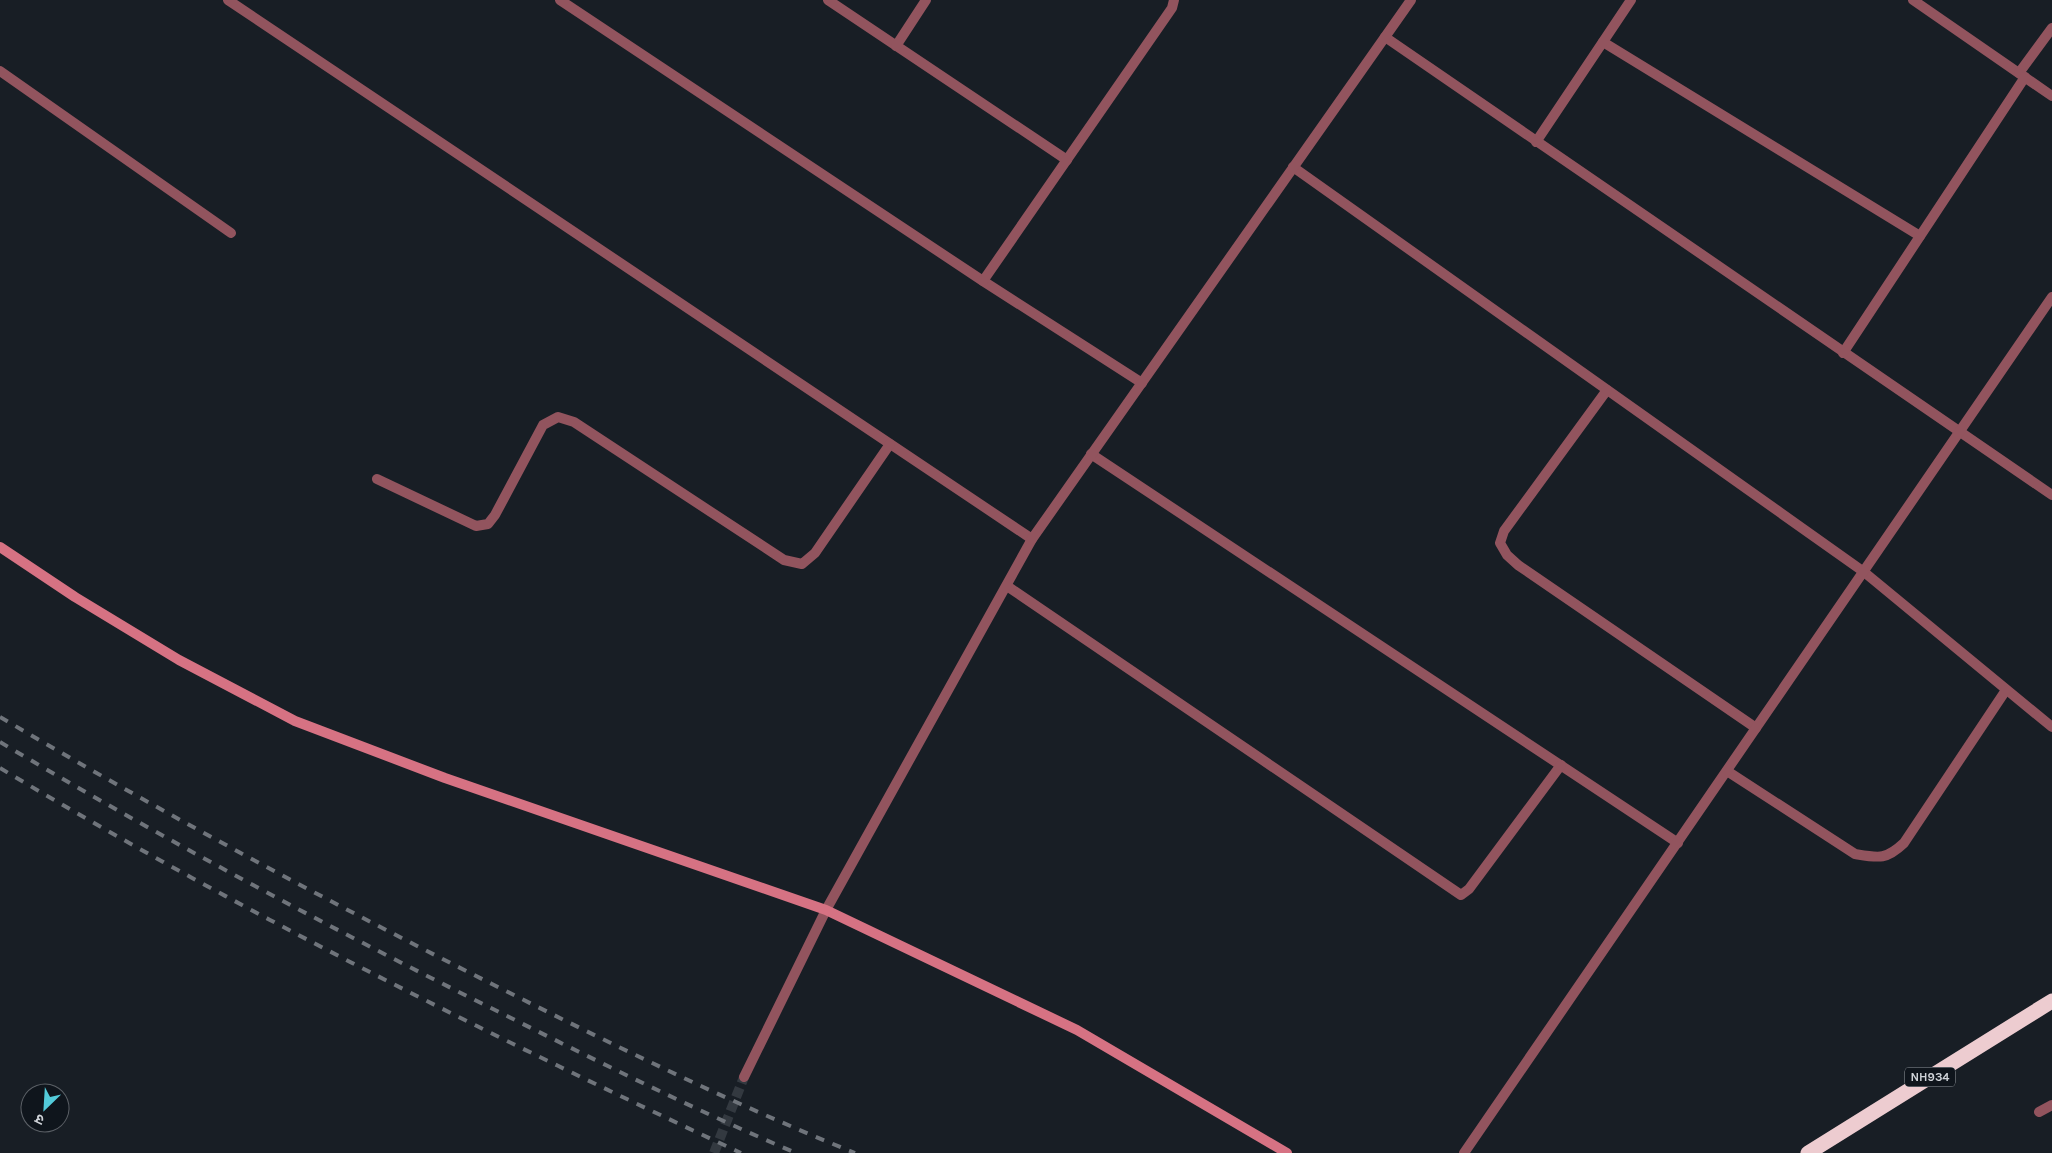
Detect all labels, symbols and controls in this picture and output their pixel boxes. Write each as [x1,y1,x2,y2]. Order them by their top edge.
road number: NH934 [1905,1068,1955,1086]
north arrow [20,1083,70,1133]
text: उ [32,1110,47,1129]

